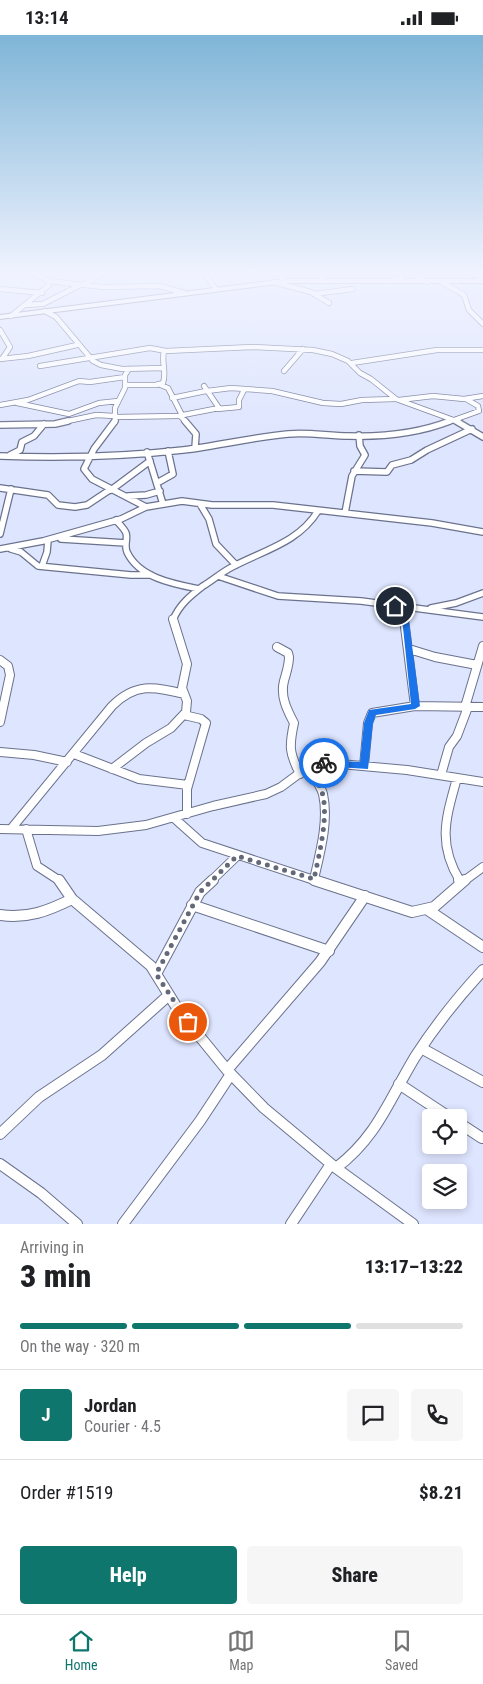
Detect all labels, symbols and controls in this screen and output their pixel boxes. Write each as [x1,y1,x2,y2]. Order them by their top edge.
text: 13:14 [25,6,69,29]
pin [374,585,416,627]
icon: home [381,592,409,620]
courier [299,738,349,788]
icon: bike [310,749,338,777]
pin [167,1001,209,1043]
icon: bag [174,1008,202,1036]
map controls [422,1109,467,1209]
button: locate [422,1109,467,1154]
button: layers [422,1164,467,1209]
text: Arriving in [20,1238,84,1257]
text: 13:17–13:22 [365,1255,463,1278]
text: 3 min [20,1257,91,1295]
text: On the way · 320 m [20,1337,140,1356]
button: chat [347,1389,399,1441]
button: phone [411,1389,463,1441]
text: Jordan [84,1394,137,1417]
text: J [41,1403,51,1426]
text: Courier · 4.5 [84,1417,161,1436]
text: Order #1519 [20,1481,113,1504]
text: $8.21 [419,1481,463,1504]
button: Help [20,1546,237,1604]
button: Share [247,1546,463,1604]
tab: Home [65,1627,98,1673]
tab: Map [227,1627,255,1673]
tab: Saved [385,1627,418,1673]

